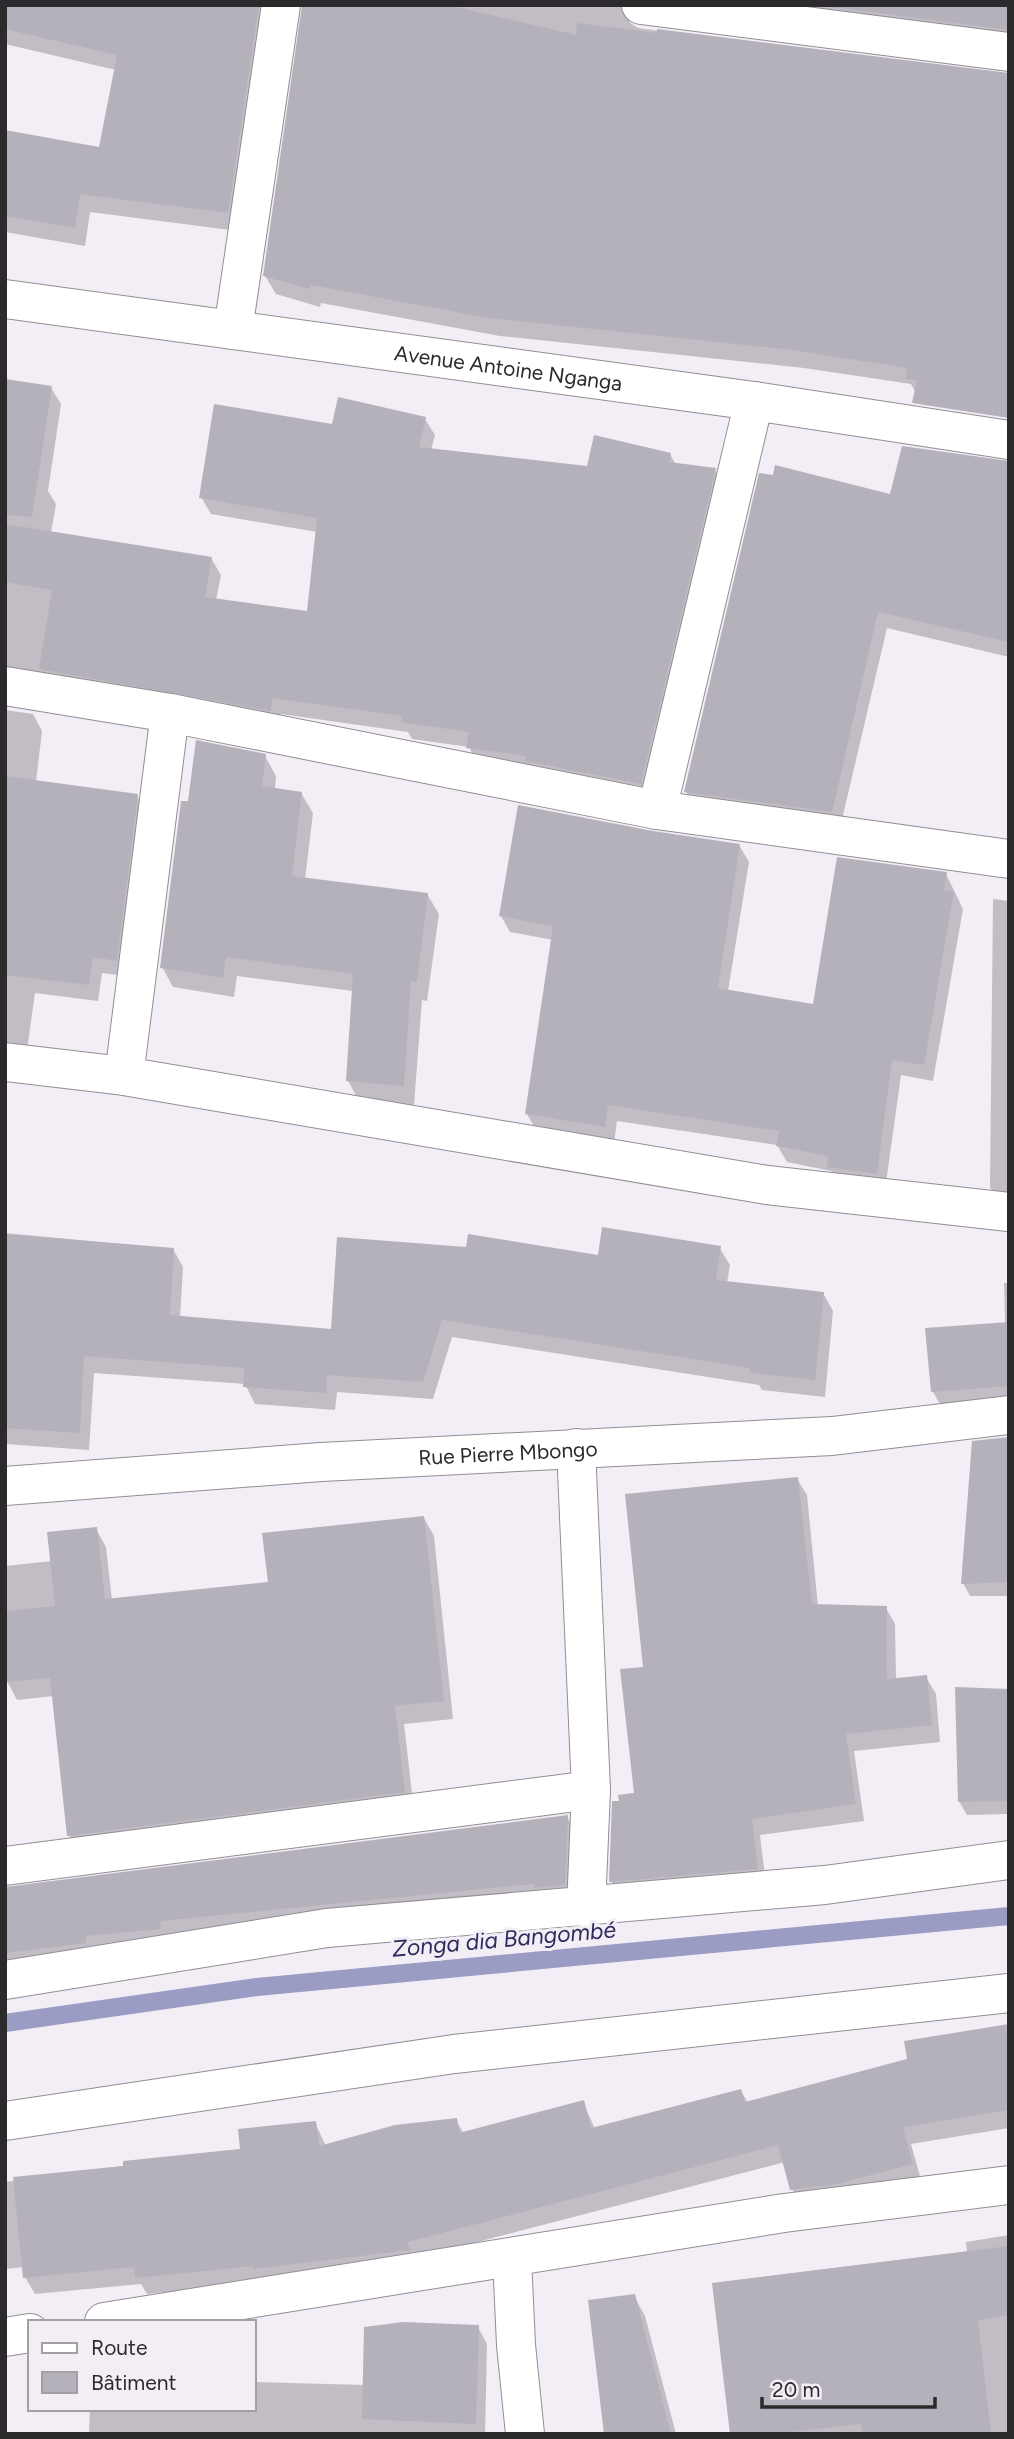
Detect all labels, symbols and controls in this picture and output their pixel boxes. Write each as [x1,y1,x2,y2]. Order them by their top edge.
street label: Avenue Antoine Nganga [393,340,624,395]
street label: Rue Pierre Mbongo [418,1435,598,1470]
water label: Zonga dia Bangombé [391,1915,617,1963]
legend [28,2320,256,2411]
text: Route [91,2335,147,2360]
scale bar [762,2366,935,2410]
text: Bâtiment [91,2370,176,2395]
text: 20 m [772,2377,820,2402]

